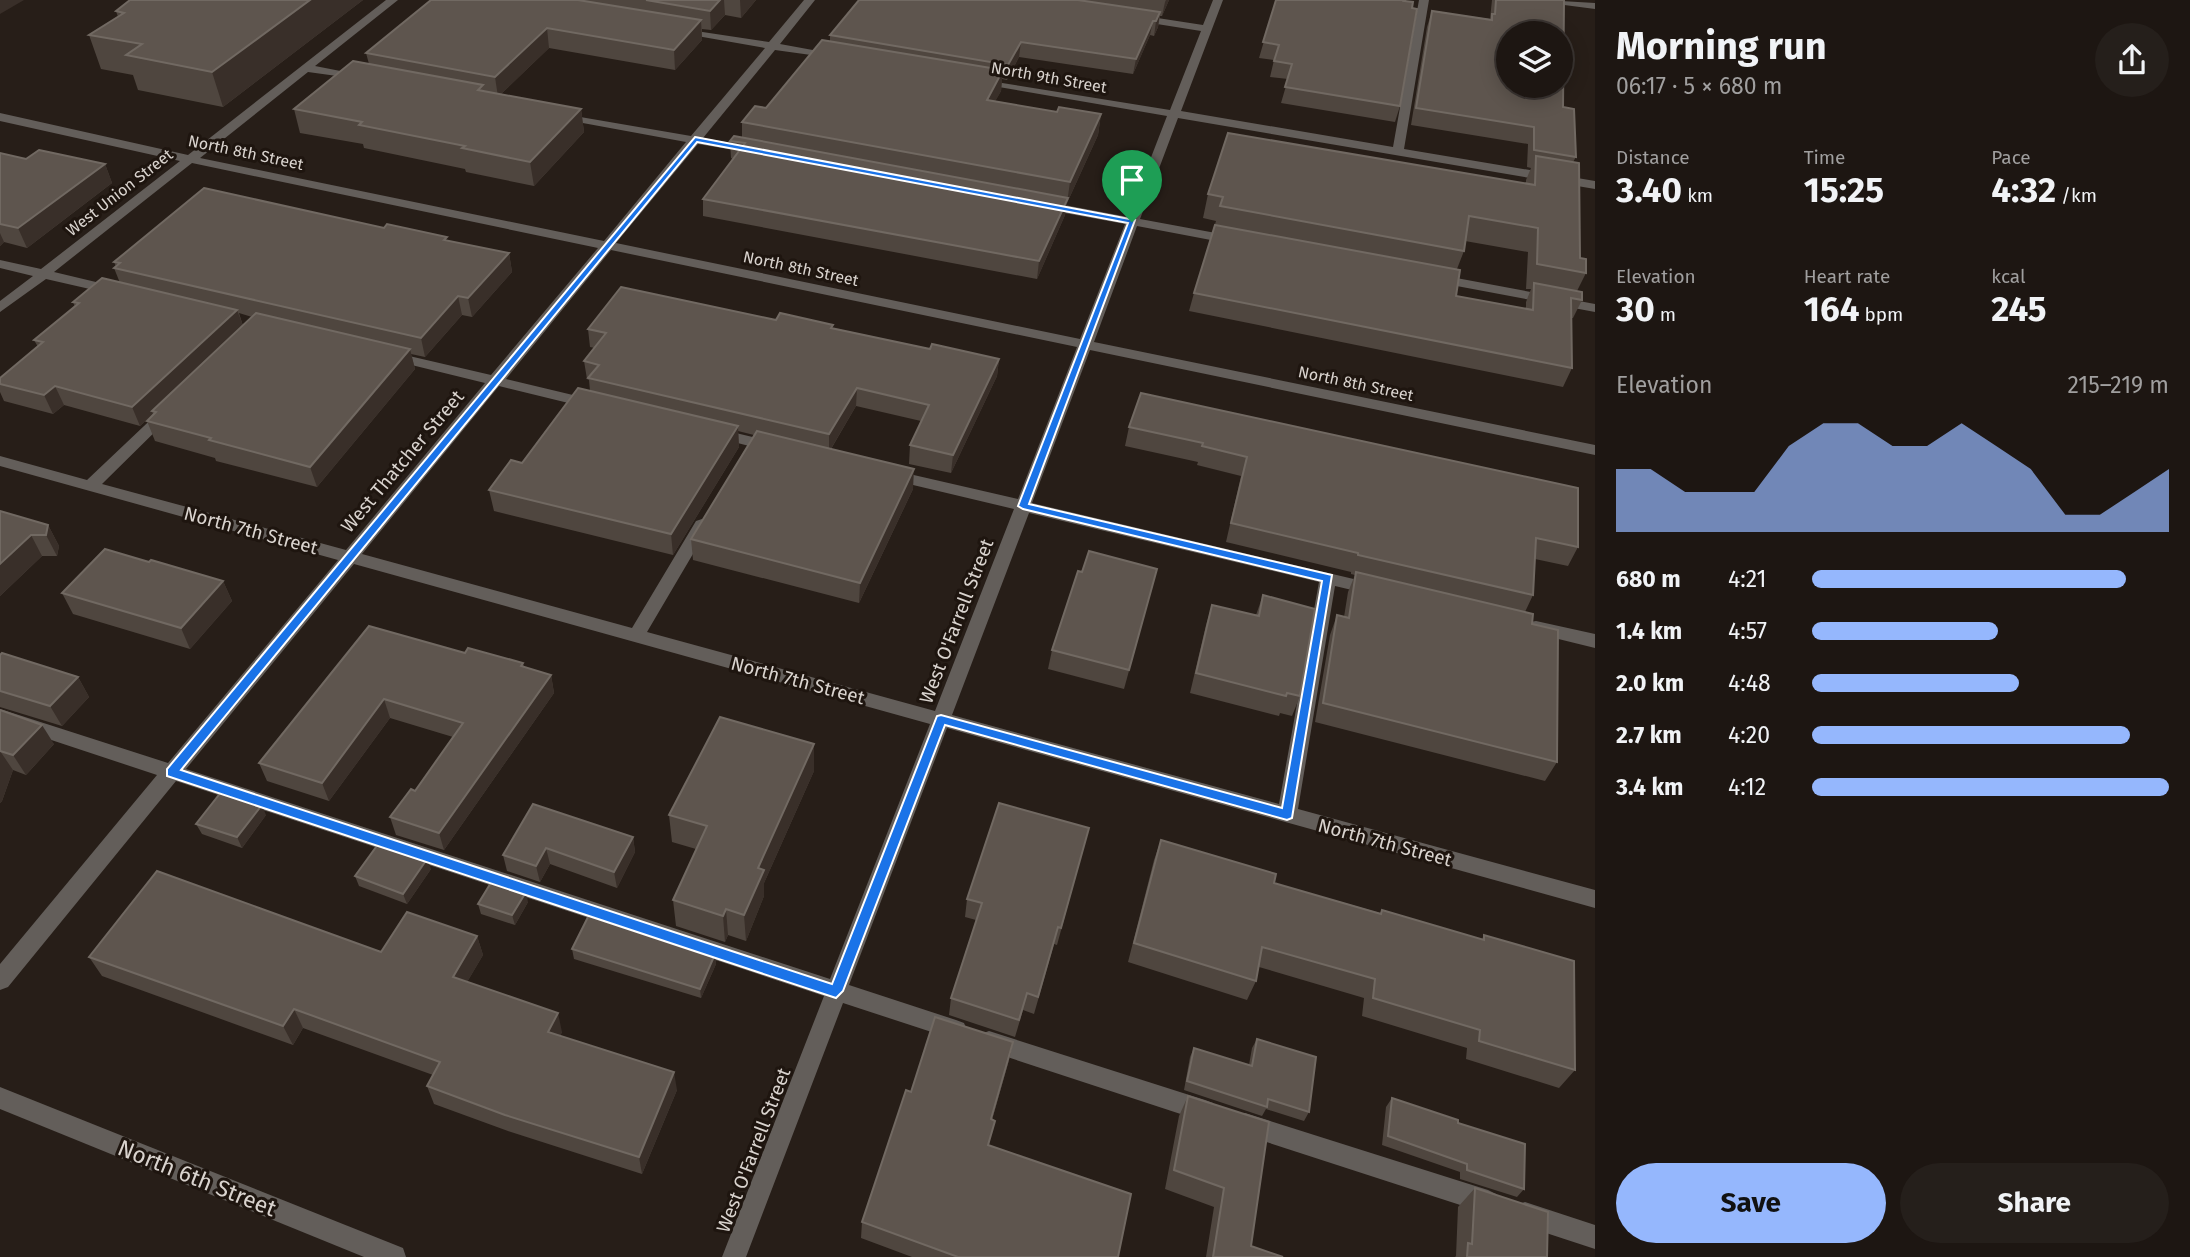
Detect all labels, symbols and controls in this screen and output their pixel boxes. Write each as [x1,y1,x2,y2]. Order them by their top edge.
map controls [1496,21,1573,98]
button: layers [1496,21,1573,98]
text: Morning run [1616,23,1827,69]
button: share [2095,23,2169,97]
street label: North 9th Street [990,58,1108,97]
text: 06:17 · 5 × 680 m [1616,72,1782,100]
street label: North 8th Street [186,131,306,174]
street label: West Union Street [62,145,177,240]
text: Distance [1616,146,1690,169]
text: Time [1804,146,1845,169]
text: Pace [1991,146,2031,169]
pin [1102,150,1162,222]
icon: arrive [1113,161,1151,199]
text: 3.40 [1616,169,1682,211]
text: 15:25 [1804,169,1884,211]
text: 4:32 [1991,169,2056,211]
text: km [1682,184,1713,207]
text: /km [2056,184,2097,207]
street label: North 8th Street [741,247,861,290]
text: Elevation [1616,265,1696,288]
text: Heart rate [1804,265,1890,288]
text: kcal [1991,265,2026,288]
text: 30 [1616,288,1655,330]
text: 164 [1804,288,1859,330]
text: 245 [1991,288,2047,330]
text: m [1655,303,1676,326]
text: bpm [1859,303,1903,326]
street label: North 8th Street [1296,362,1416,405]
text: Elevation [1616,371,1712,399]
text: 215–219 m [2068,371,2169,399]
street label: West Thatcher Street [336,385,469,537]
street label: North 7th Street [182,502,320,559]
street label: West O'Farrell Street [914,535,999,707]
text: 680 m [1616,565,1681,593]
text: 4:21 [1728,565,1767,593]
text: 1.4 km [1616,617,1682,645]
text: 4:57 [1728,617,1767,645]
street label: North 7th Street [729,652,867,709]
text: 2.0 km [1616,669,1684,697]
text: 4:48 [1728,669,1771,697]
text: 2.7 km [1616,721,1682,749]
text: 4:20 [1728,721,1770,749]
text: 3.4 km [1616,773,1684,801]
text: 4:12 [1728,773,1766,801]
street label: North 7th Street [1316,814,1454,871]
street label: West O'Farrell Street [711,1064,796,1236]
street label: North 6th Street [114,1133,281,1223]
button: Save [1616,1163,1886,1243]
button: Share [1900,1163,2169,1243]

